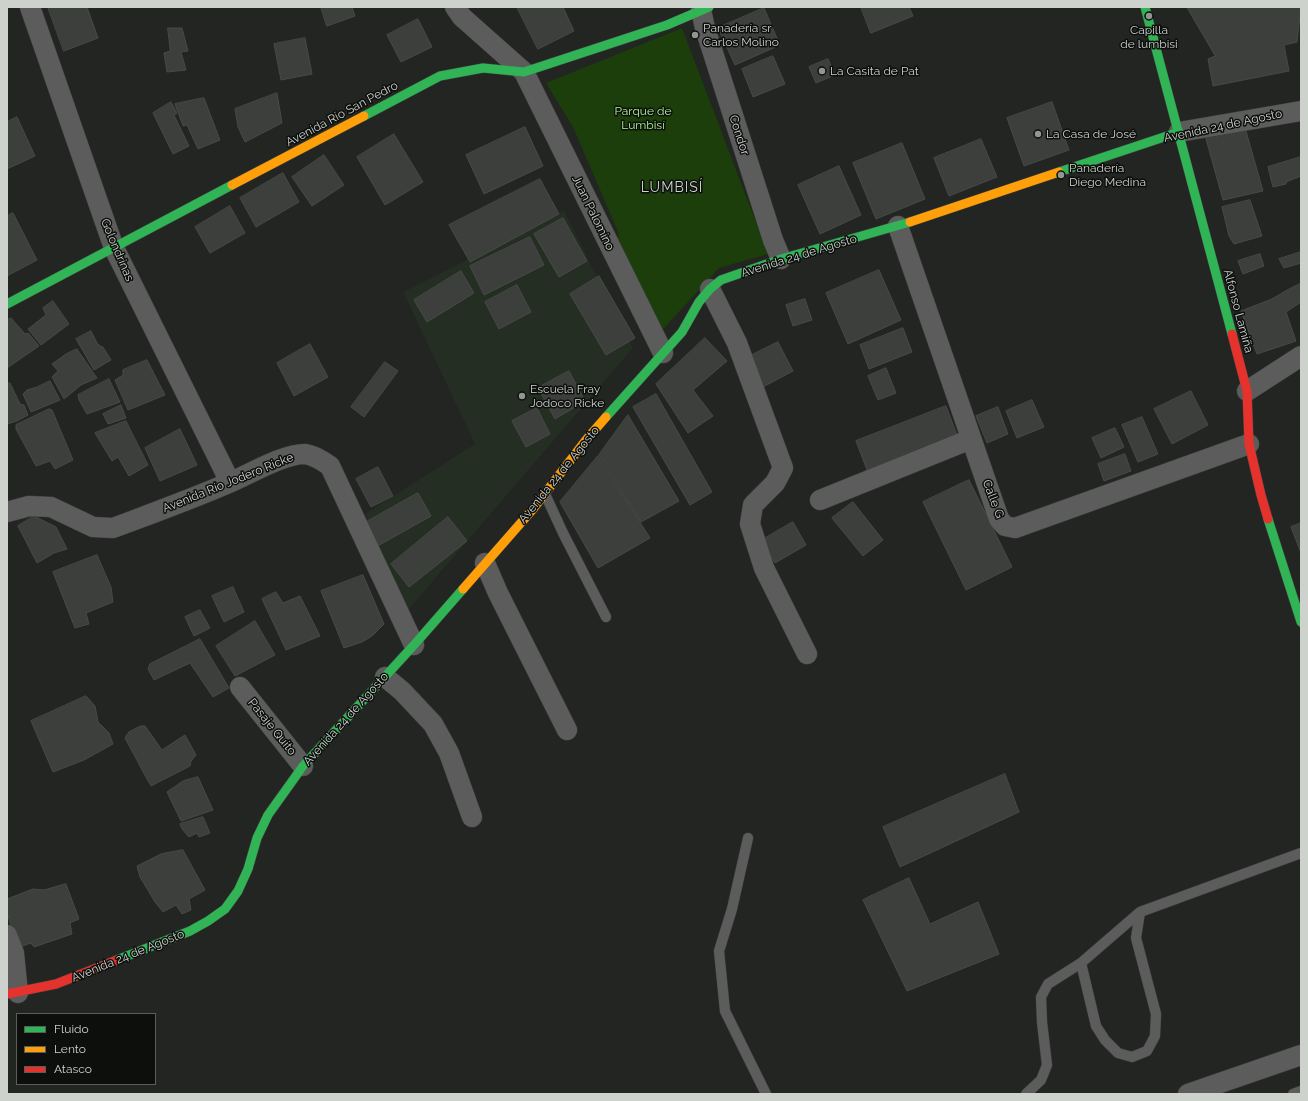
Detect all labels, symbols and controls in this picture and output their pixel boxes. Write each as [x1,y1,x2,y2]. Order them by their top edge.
marker: Capilla de lumbisi [1144,11,1154,21]
place label: Panadería sr Carlos Molino [703,21,779,49]
place label: Capilla de lumbisi [1120,23,1178,51]
marker: Panadería sr Carlos Molino [690,30,700,40]
place label: La Casita de Pat [830,64,919,78]
marker: La Casita de Pat [817,66,827,76]
street label: Avenida Río San Pedro [283,78,401,150]
park label: Parque de Lumbisí [614,104,672,132]
street label: Avenida 24 de Agosto [1163,106,1283,146]
street label: Condor [726,113,752,157]
place label: La Casa de José [1046,127,1136,141]
marker: La Casa de José [1033,129,1043,139]
place label: Panadería Diego Medina [1069,161,1146,189]
marker: Panadería Diego Medina [1056,170,1066,180]
street label: Juan Palomino [569,173,617,253]
district label: LUMBISÍ [641,180,703,196]
street label: Golondrinas [97,216,137,284]
street label: Avenida 24 de Agosto [739,232,859,280]
street label: Alfonso Lamiña [1220,268,1256,354]
place label: Escuela Fray Jodoco Ricke [530,382,604,410]
marker: Escuela Fray Jodoco Ricke [517,391,527,401]
street label: Avenida 24 de Agosto [516,424,602,526]
street label: Avenida Río Jodero Ricke [160,450,296,516]
street label: Calle G [979,478,1007,520]
street label: Avenida 24 de Agosto [300,669,392,769]
street label: Pasaje Quito [245,696,299,758]
street label: Avenida 24 de Agosto [69,927,187,985]
legend [16,1013,156,1085]
text: Fluido [54,1022,89,1036]
text: Lento [54,1042,86,1056]
text: Atasco [54,1062,92,1076]

